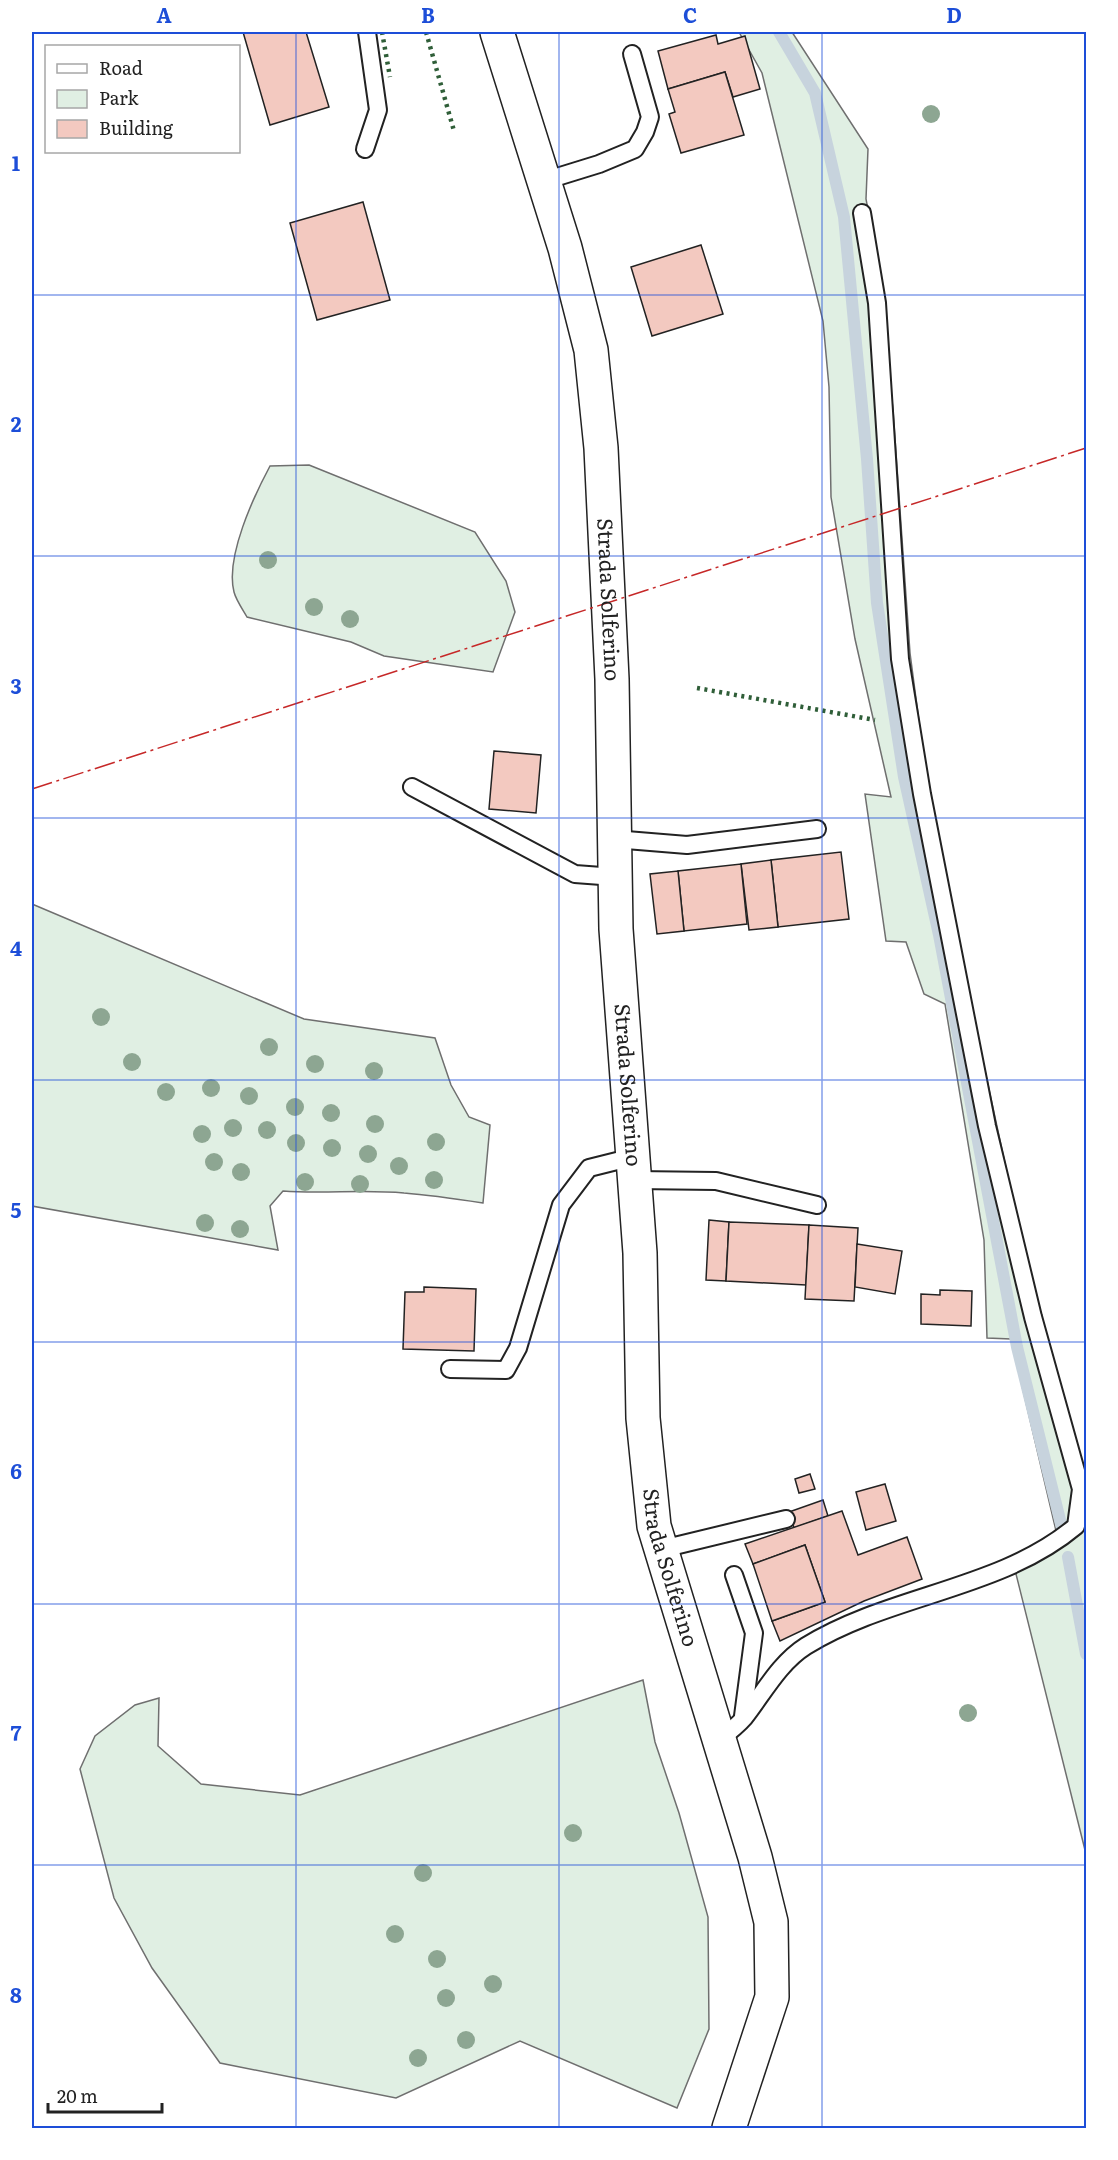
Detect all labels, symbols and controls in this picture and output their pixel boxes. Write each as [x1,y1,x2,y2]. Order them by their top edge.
text: A [156,0,172,29]
text: B [421,0,435,29]
text: C [683,0,697,29]
text: D [946,0,962,29]
legend [45,45,240,153]
text: Road [99,54,143,81]
text: Park [99,84,140,111]
text: Building [99,114,174,141]
text: 1 [12,147,20,177]
text: 2 [11,408,22,438]
street label: Strada Solferino [591,517,630,682]
text: 3 [10,670,22,700]
text: 4 [10,932,22,962]
street label: Strada Solferino [609,1002,652,1167]
text: 5 [11,1194,22,1224]
text: 6 [10,1455,22,1485]
street label: Strada Solferino [637,1487,708,1650]
text: 7 [11,1717,22,1747]
text: 8 [10,1979,22,2009]
scale bar [48,2076,162,2114]
text: 20 m [57,2082,98,2109]

